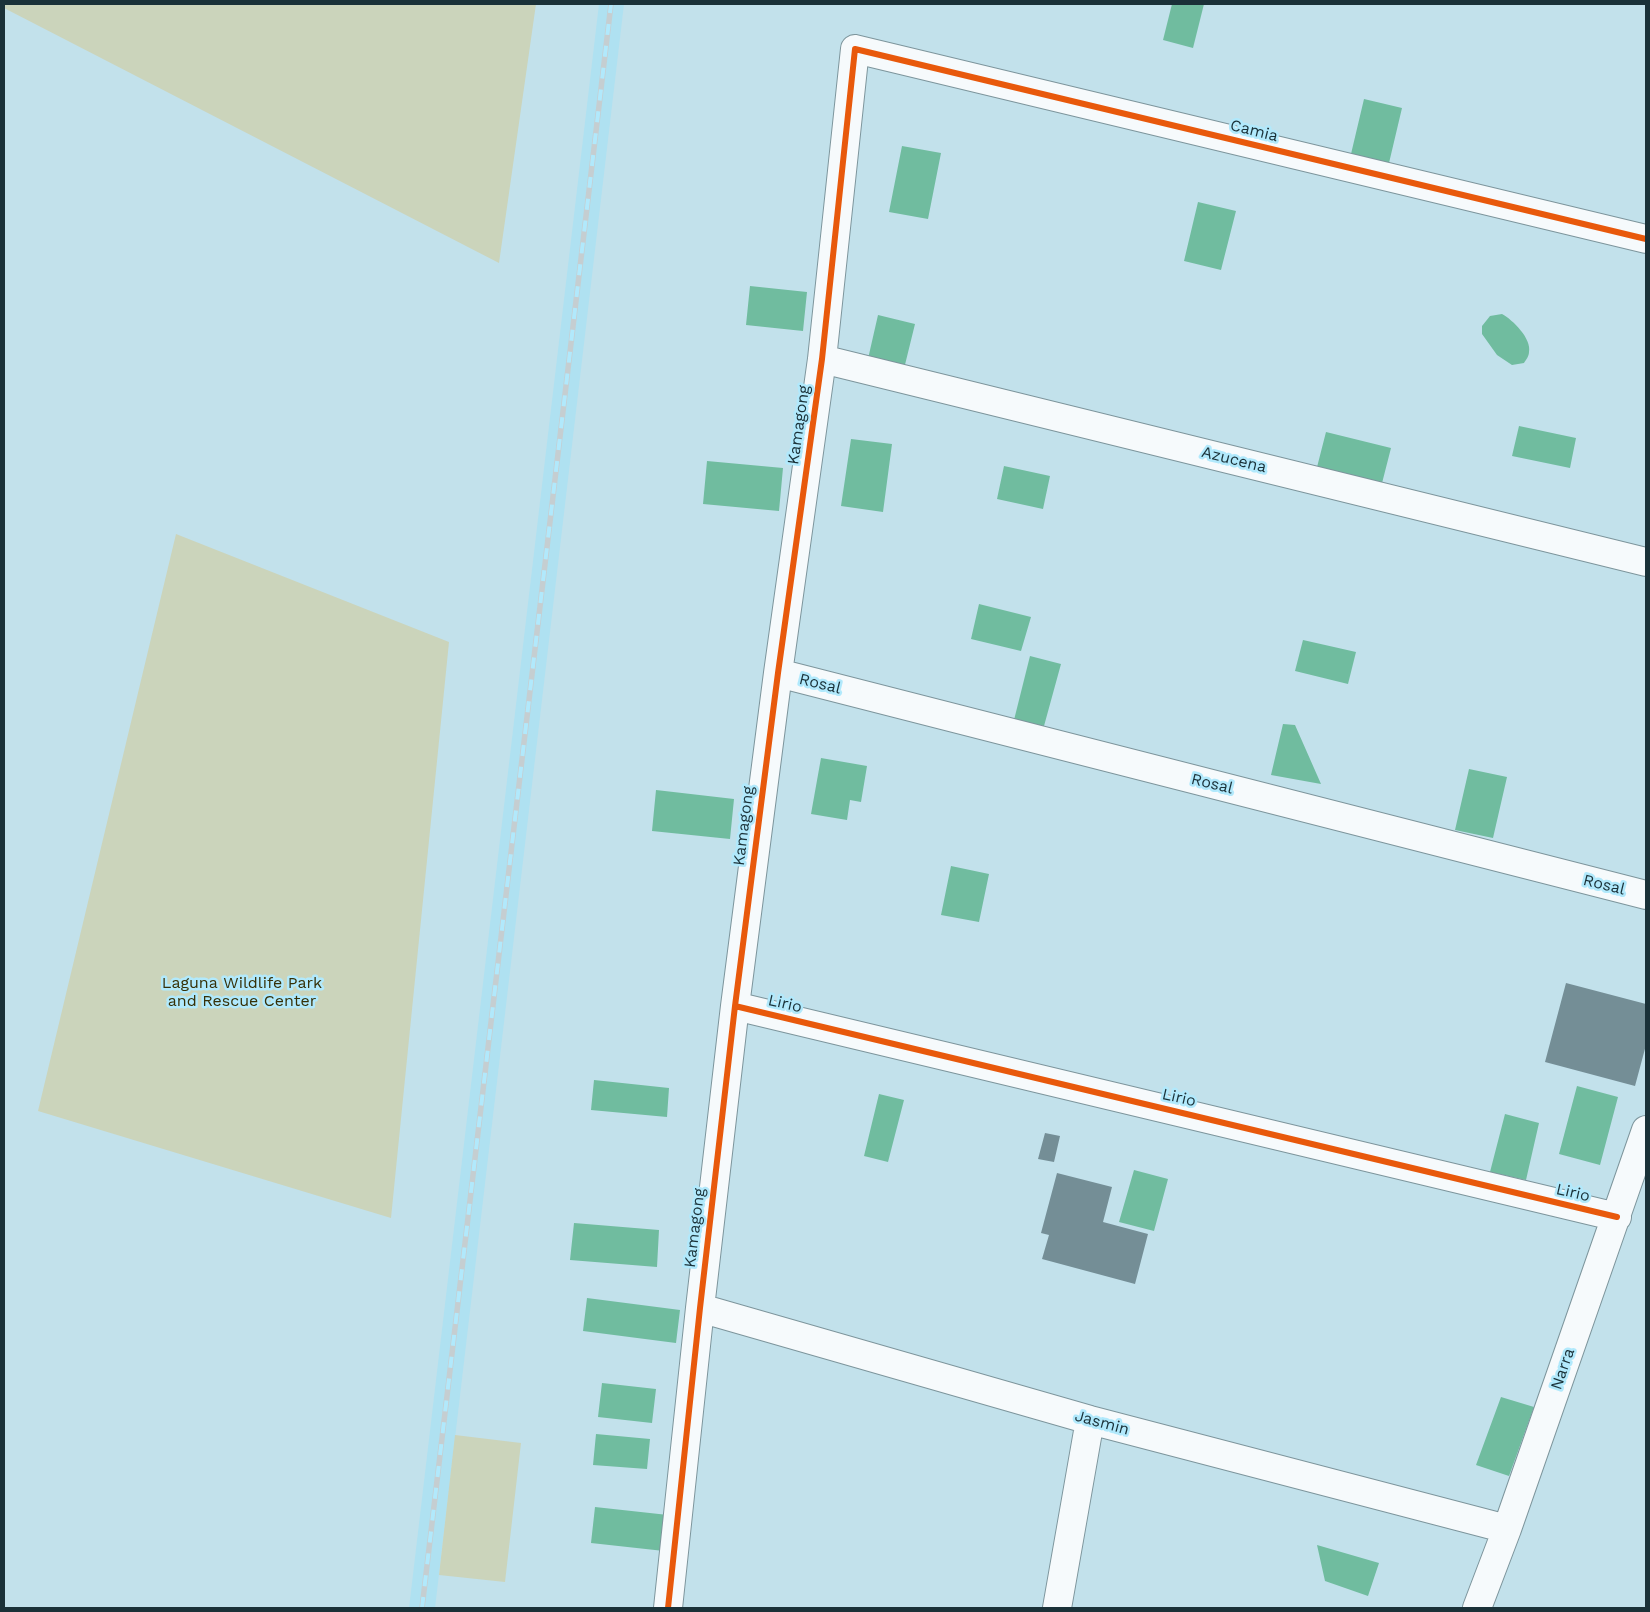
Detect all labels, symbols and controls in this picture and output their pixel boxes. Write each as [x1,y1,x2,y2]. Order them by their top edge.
street label: Camia [1228,116,1280,146]
street label: Kamagong [784,384,814,466]
street label: Azucena [1200,443,1268,477]
street label: Rosal [797,670,843,698]
street label: Rosal [1189,770,1235,798]
street label: Kamagong [730,785,758,867]
street label: Rosal [1581,871,1627,899]
park label: Laguna Wildlife Park and Rescue Center [162,973,322,1011]
street label: Lirio [766,991,804,1017]
street label: Lirio [1160,1085,1198,1111]
street label: Lirio [1554,1180,1592,1206]
street label: Kamagong [681,1187,709,1269]
street label: Narra [1547,1346,1579,1392]
street label: Jasmin [1073,1407,1131,1439]

